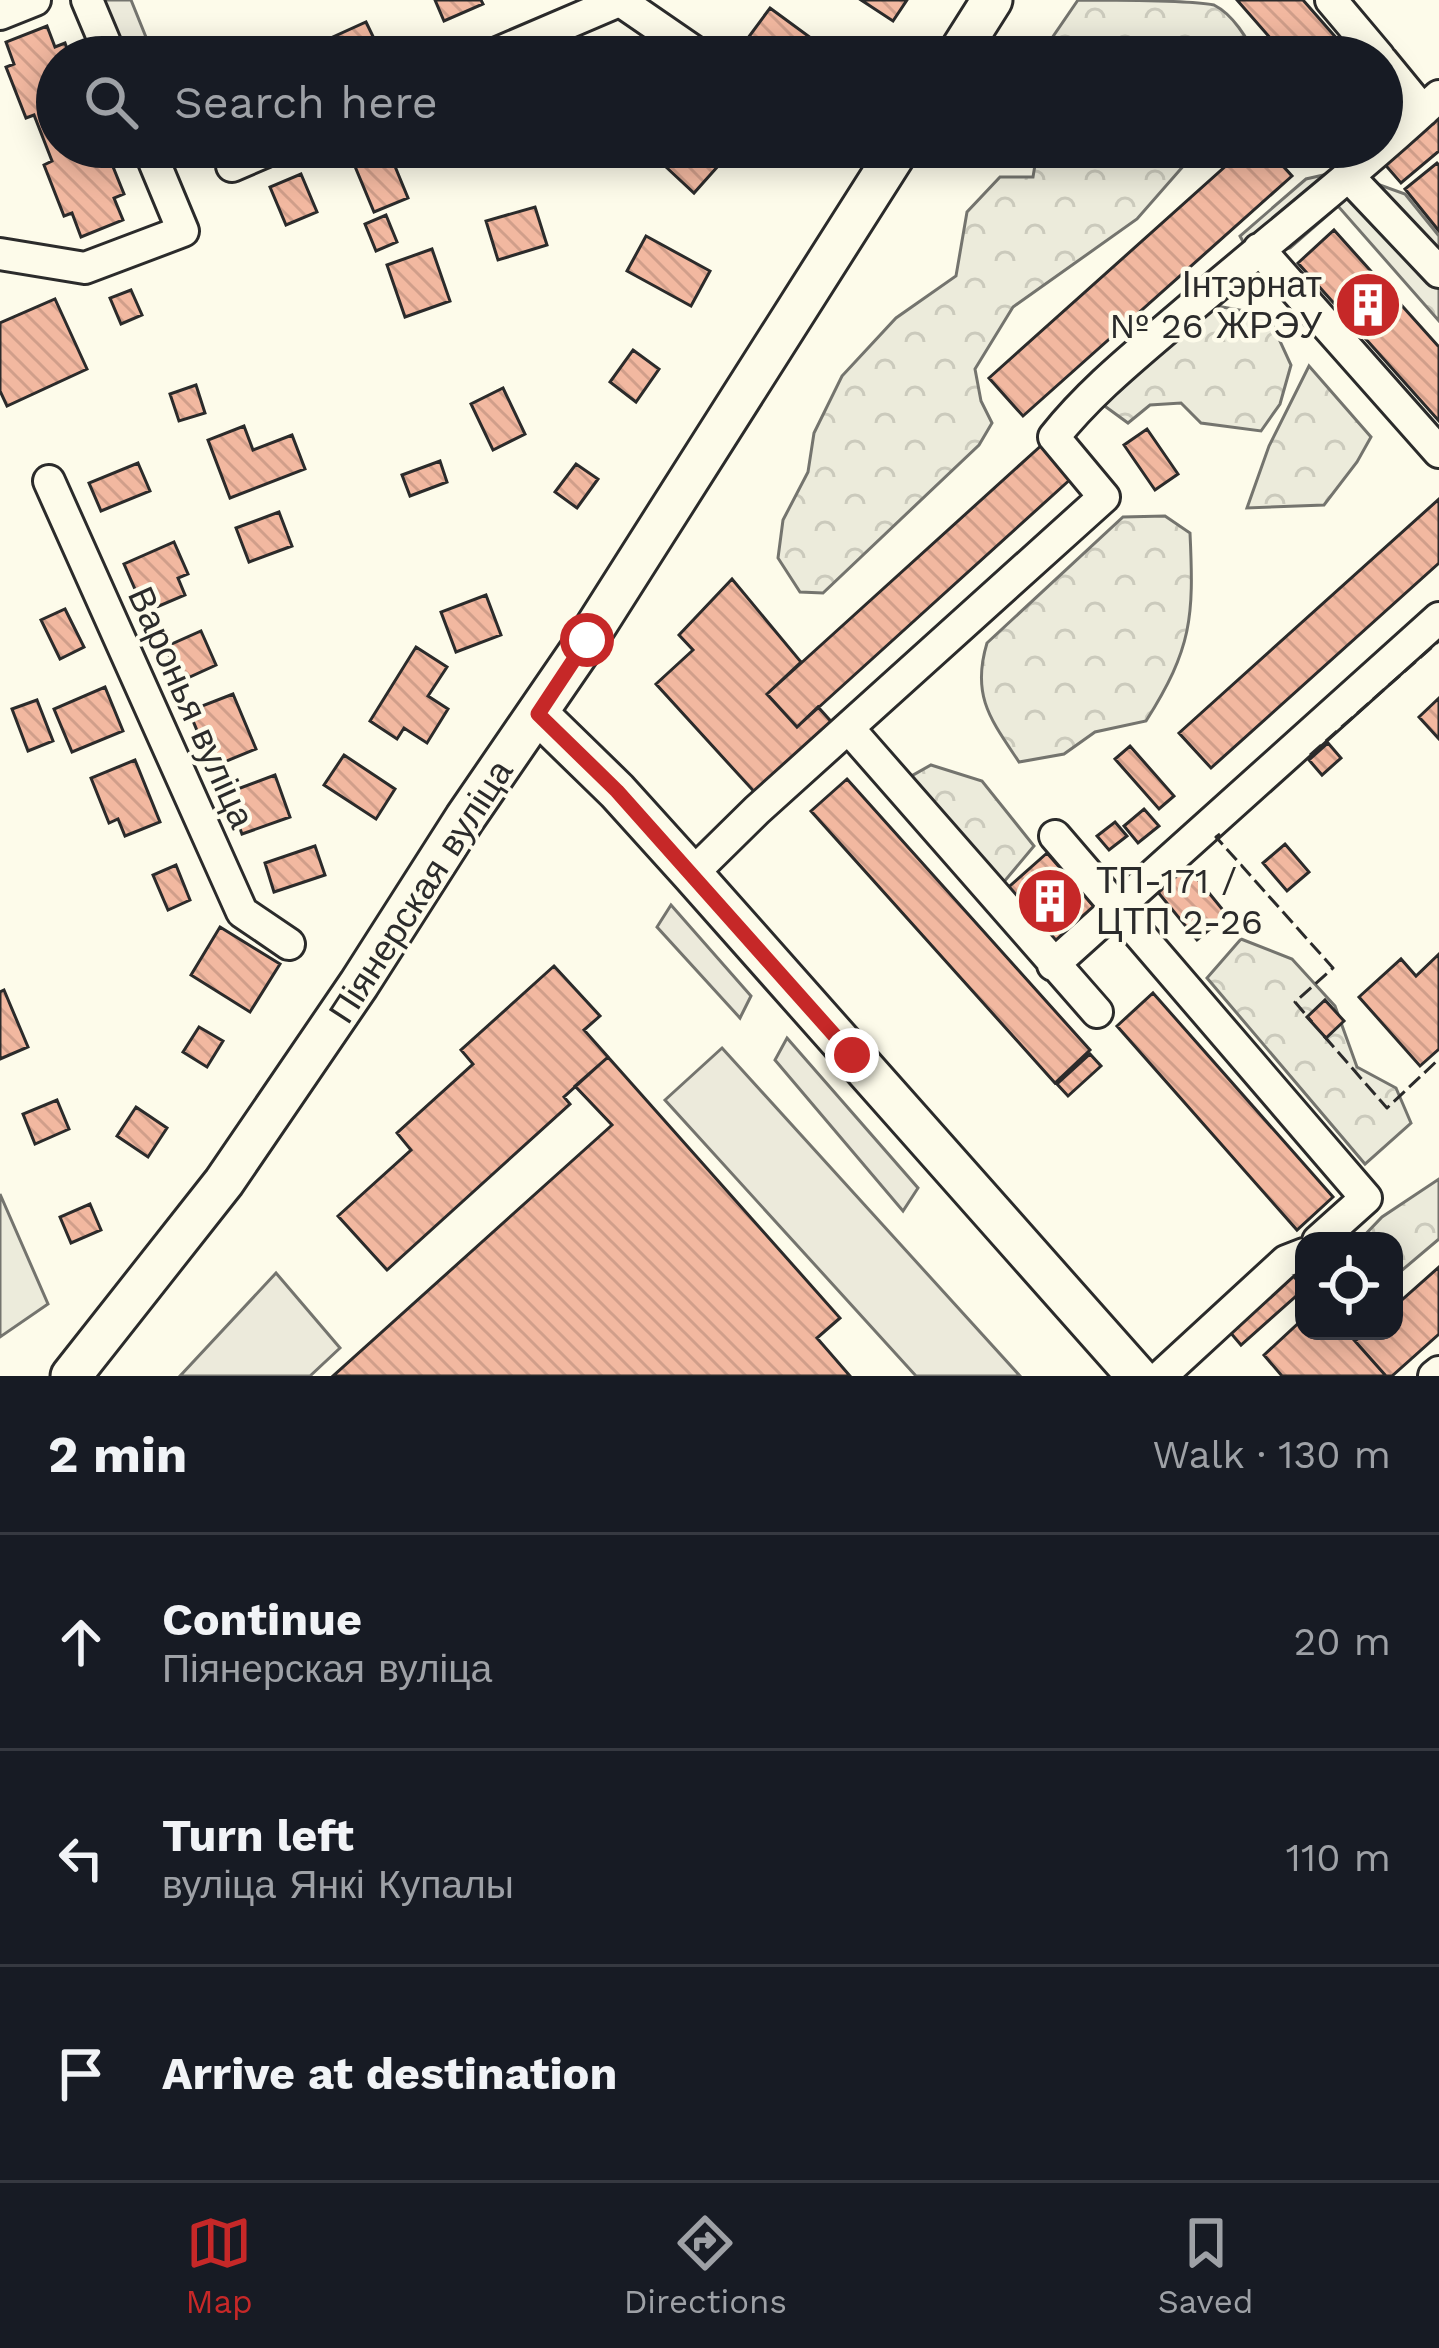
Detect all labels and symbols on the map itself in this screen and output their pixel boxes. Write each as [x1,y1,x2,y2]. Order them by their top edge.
place label: Інтэрнат № 26 ЖРЭУ [1109,264,1323,347]
building icon: Інтэрнат № 26 ЖРЭУ [1333,270,1403,340]
street label: Варонья вуліца [119,580,263,835]
route start [560,613,614,667]
street label: Піянерская вуліца [320,751,522,1031]
place label: ТП-171 / ЦТП 2-26 [1096,860,1263,943]
building icon: ТП-171 / ЦТП 2-26 [1015,866,1085,936]
route end [825,1028,879,1082]

